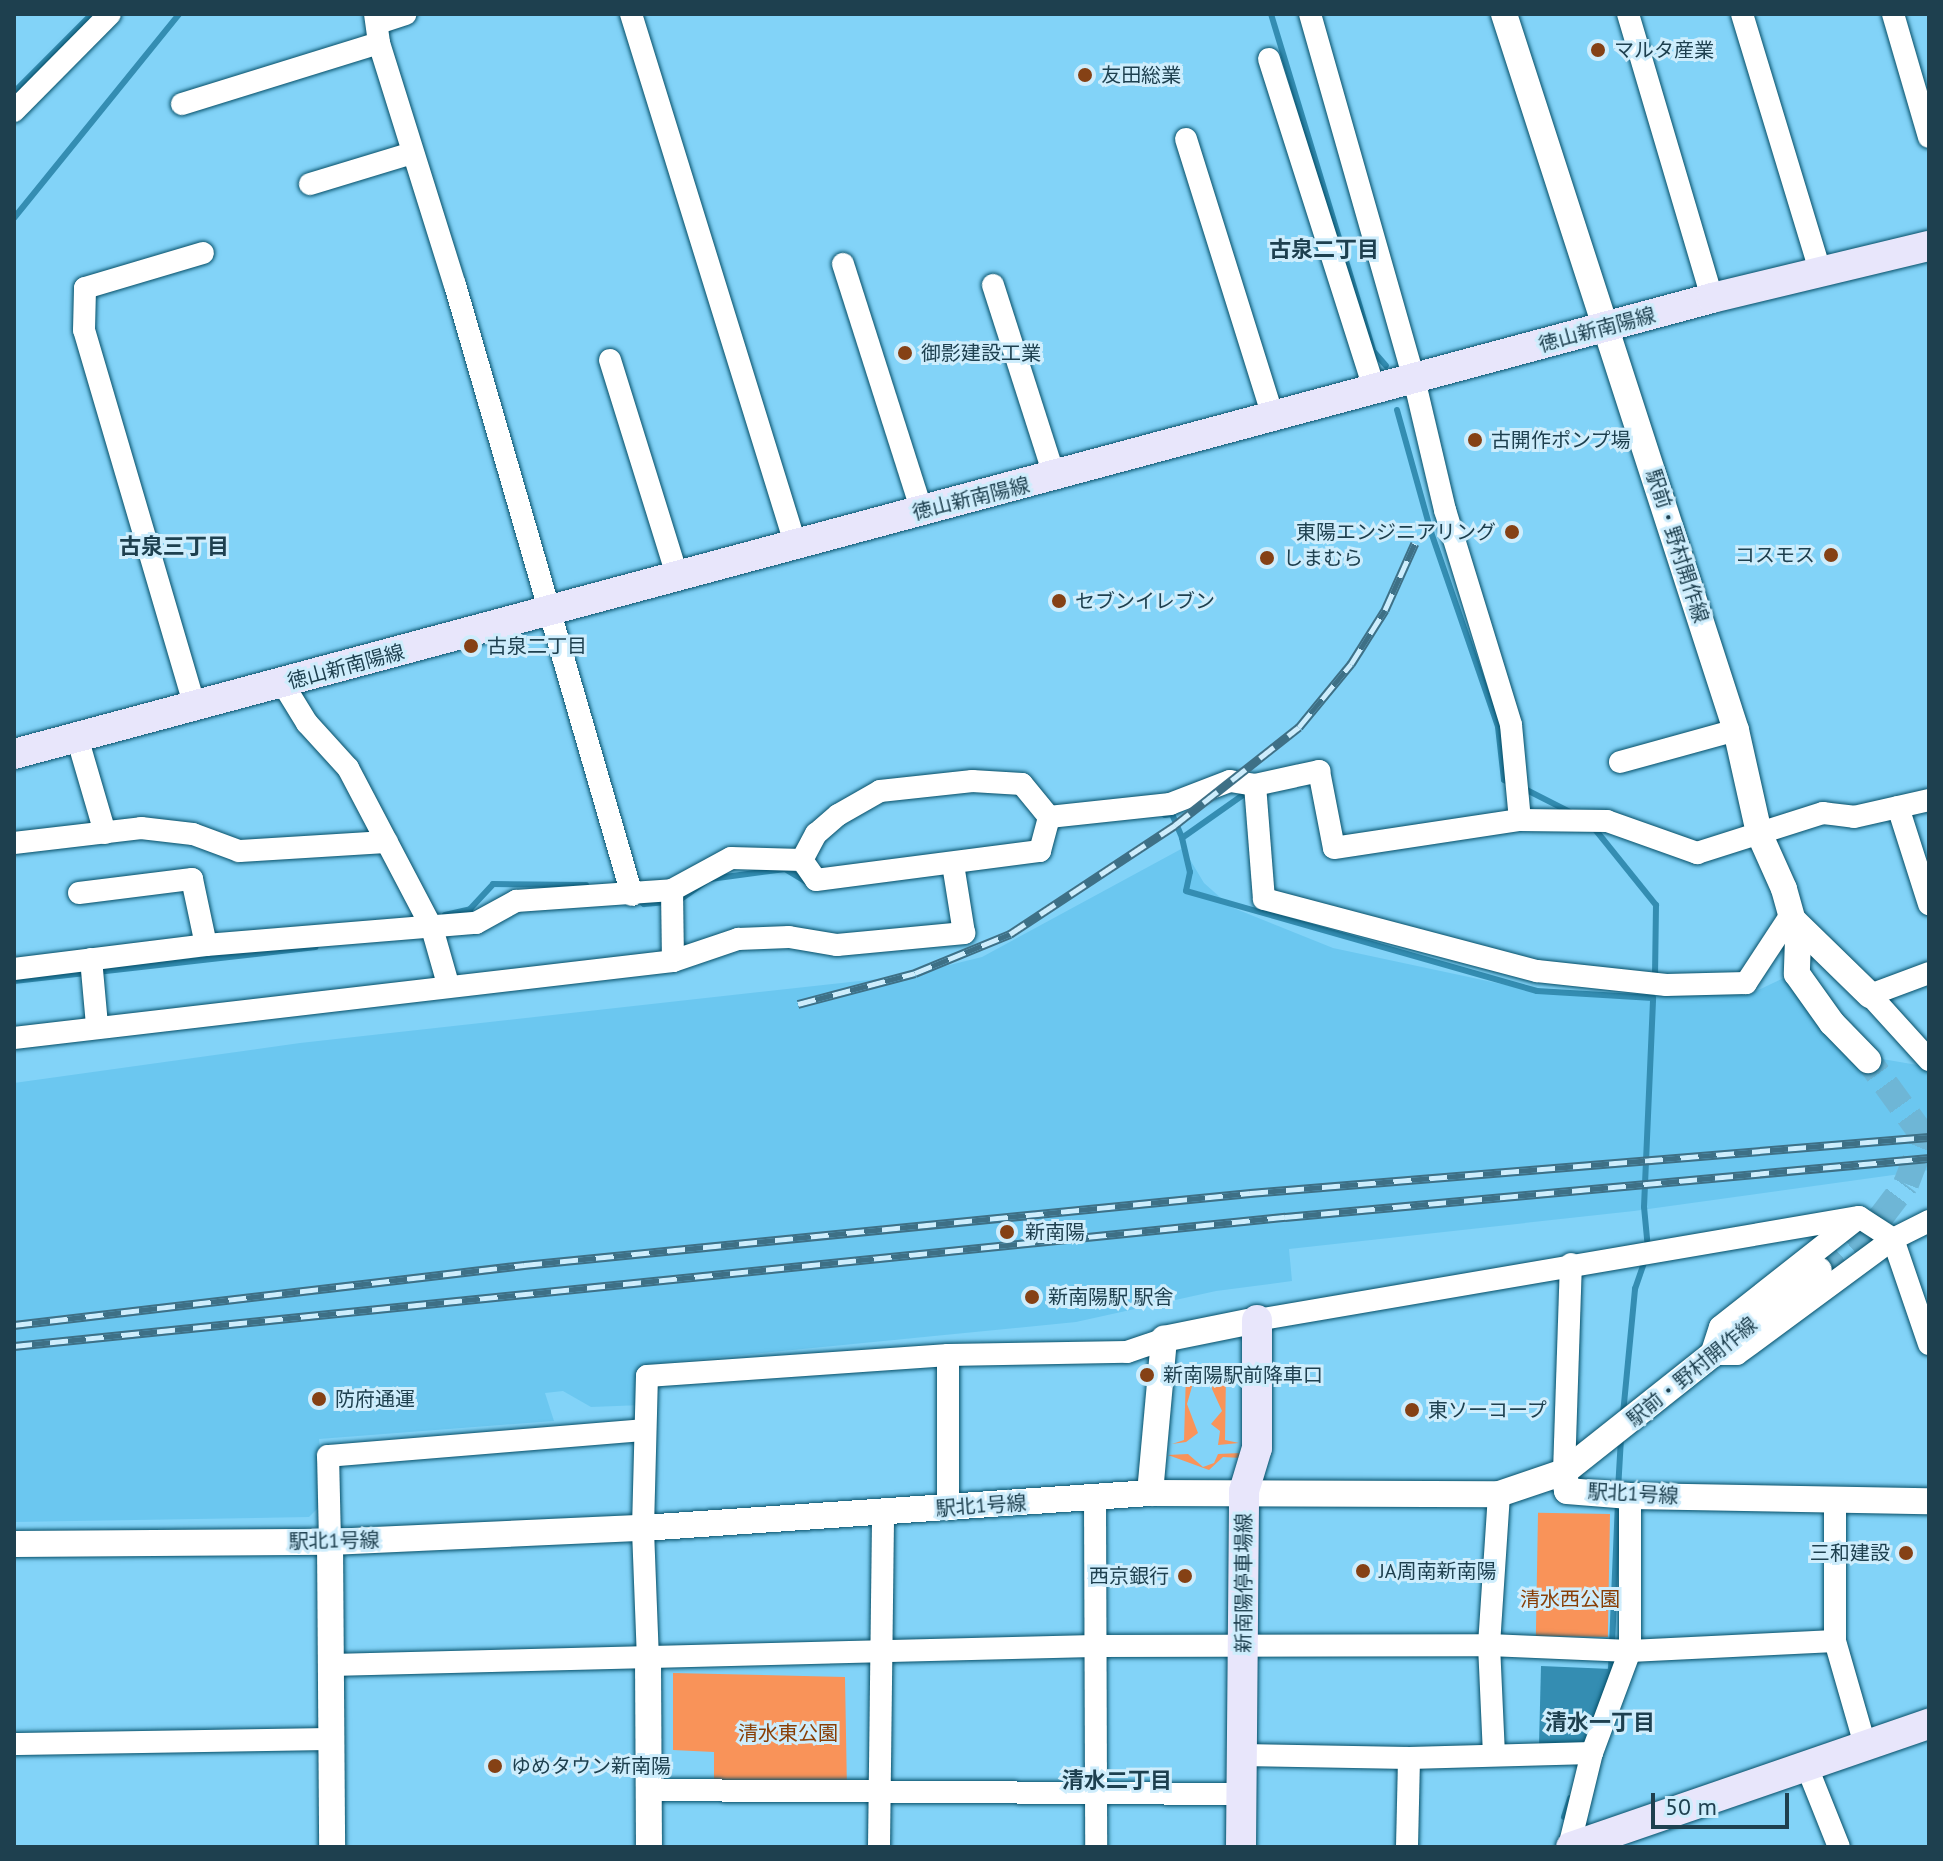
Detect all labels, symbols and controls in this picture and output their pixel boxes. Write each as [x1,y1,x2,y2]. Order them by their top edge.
place label: マルタ産業 [1614,38,1714,62]
marker: マルタ産業 [1589,41,1607,59]
place label: 友田総業 [1101,63,1181,87]
marker: 友田総業 [1076,66,1094,84]
district label: 古泉二丁目 [1269,237,1379,263]
street label: 徳山新南陽線 [1536,303,1658,357]
place label: 御影建設工業 [921,341,1041,365]
marker: 御影建設工業 [896,344,914,362]
place label: 古開作ポンプ場 [1491,428,1631,452]
marker: 古開作ポンプ場 [1466,431,1484,449]
street label: 駅前・野村開作線 [1641,466,1713,626]
street label: 徳山新南陽線 [910,473,1032,525]
place label: 東陽エンジニアリング [1296,520,1496,544]
marker: 東陽エンジニアリング [1503,523,1521,541]
district label: 古泉三丁目 [119,534,229,560]
place label: コスモス [1735,543,1815,567]
place label: しまむら [1283,546,1363,570]
marker: コスモス [1822,546,1840,564]
marker: しまむら [1258,549,1276,567]
place label: セブンイレブン [1075,589,1215,613]
marker: セブンイレブン [1050,592,1068,610]
place label: 古泉二丁目 [487,634,587,658]
marker: 古泉二丁目 [462,637,480,655]
street label: 徳山新南陽線 [285,640,407,694]
place label: 新南陽 [1025,1220,1085,1244]
marker: 新南陽 [996,1221,1018,1243]
place label: 新南陽駅 駅舎 [1048,1285,1173,1309]
marker: 新南陽駅 駅舎 [1023,1288,1041,1306]
street label: 駅前・野村開作線 [1622,1312,1762,1432]
place label: 新南陽駅前降車口 [1163,1363,1323,1387]
marker: 新南陽駅前降車口 [1138,1366,1156,1384]
place label: 防府通運 [335,1387,415,1411]
marker: 防府通運 [310,1390,328,1408]
place label: 東ソーコープ [1428,1398,1548,1422]
marker: 東ソーコープ [1403,1401,1421,1419]
street label: 駅北1号線 [1587,1480,1679,1508]
street label: 駅北1号線 [935,1491,1027,1521]
street label: 新南陽停車場線 [1232,1513,1256,1653]
street label: 駅北1号線 [288,1528,380,1554]
place label: 三和建設 [1810,1541,1890,1565]
marker: 三和建設 [1897,1544,1915,1562]
place label: JA周南新南陽 [1379,1559,1497,1583]
marker: JA周南新南陽 [1354,1562,1372,1580]
place label: 西京銀行 [1089,1564,1169,1588]
marker: 西京銀行 [1176,1567,1194,1585]
park label: 清水西公園 [1520,1587,1620,1611]
district label: 清水一丁目 [1545,1710,1655,1736]
park label: 清水東公園 [738,1721,838,1745]
place label: ゆめタウン新南陽 [511,1754,671,1778]
marker: ゆめタウン新南陽 [486,1757,504,1775]
district label: 清水二丁目 [1062,1768,1172,1794]
scale bar [1655,1777,1793,1827]
text: 50 m [1665,1791,1717,1822]

